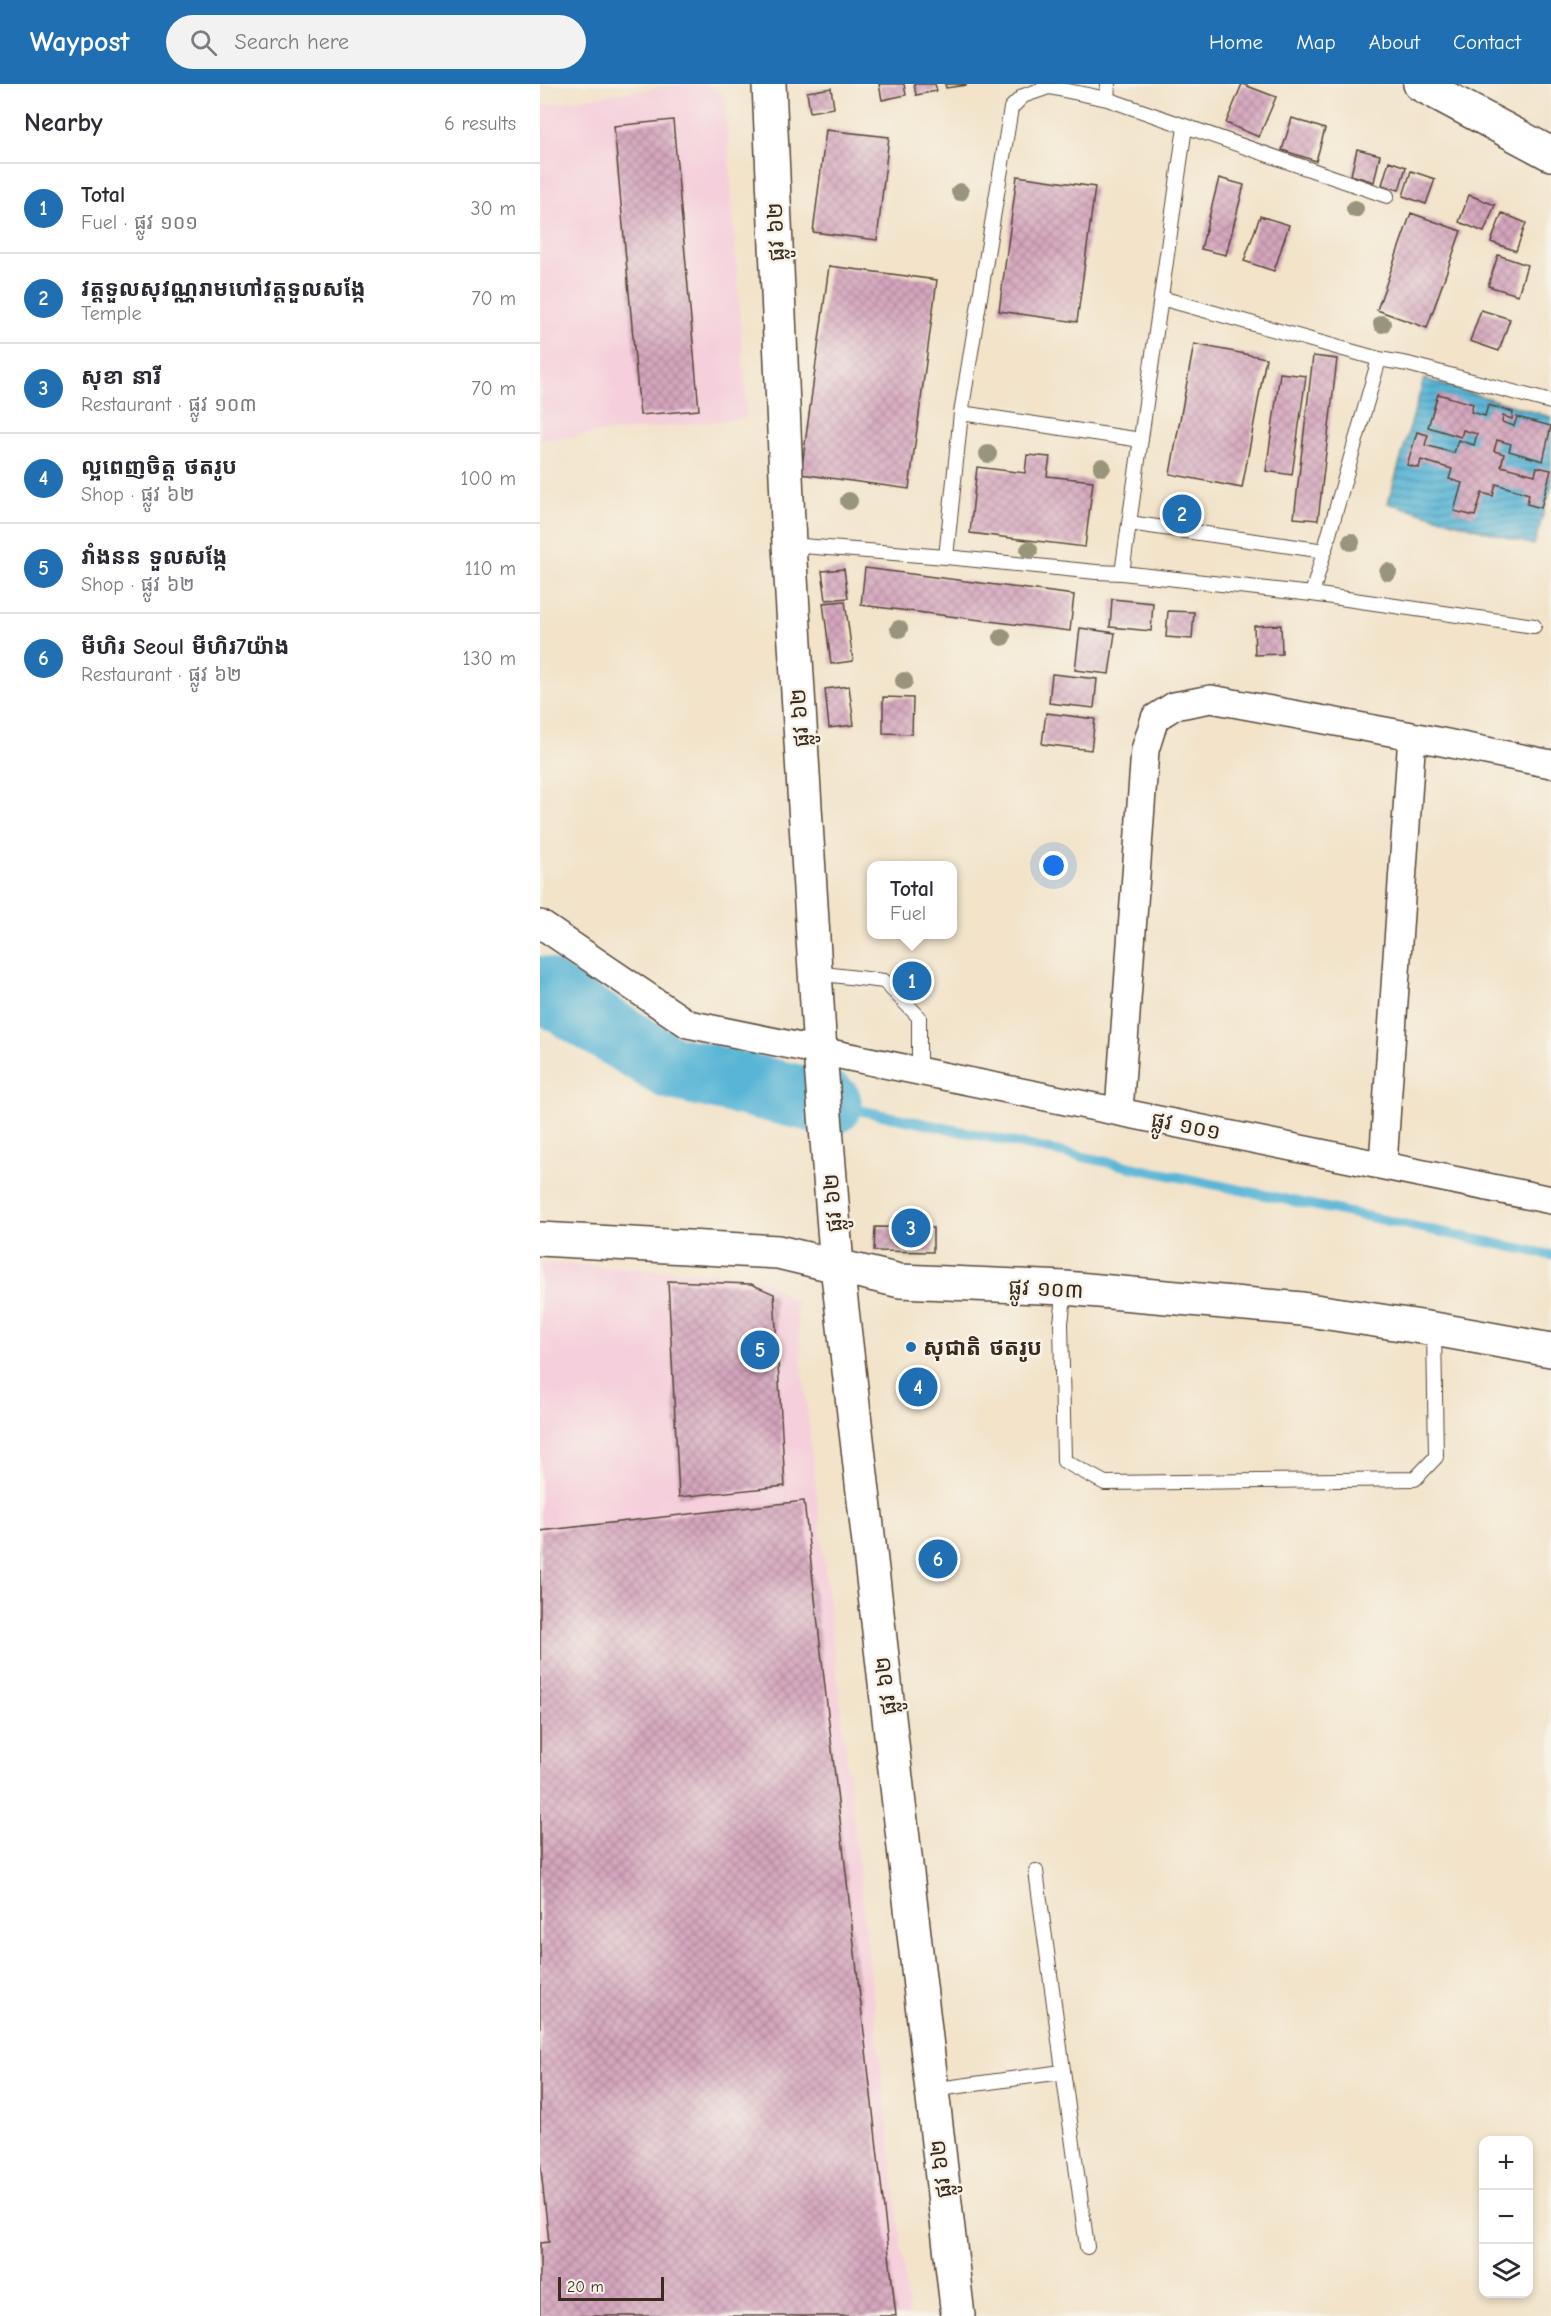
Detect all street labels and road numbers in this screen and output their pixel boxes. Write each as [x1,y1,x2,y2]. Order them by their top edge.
street label: ផ្លូវ ៦២ [762,202,797,262]
street label: ផ្លូវ ៦២ [785,687,822,748]
street label: ផ្លូវ ១០១ [1148,1107,1223,1152]
street label: ផ្លូវ ៦២ [818,1172,855,1233]
street label: ផ្លូវ ១០៣ [1007,1274,1084,1310]
street label: ផ្លូវ ៦២ [869,1654,909,1717]
street label: ផ្លូវ ៦២ [924,2137,964,2200]

